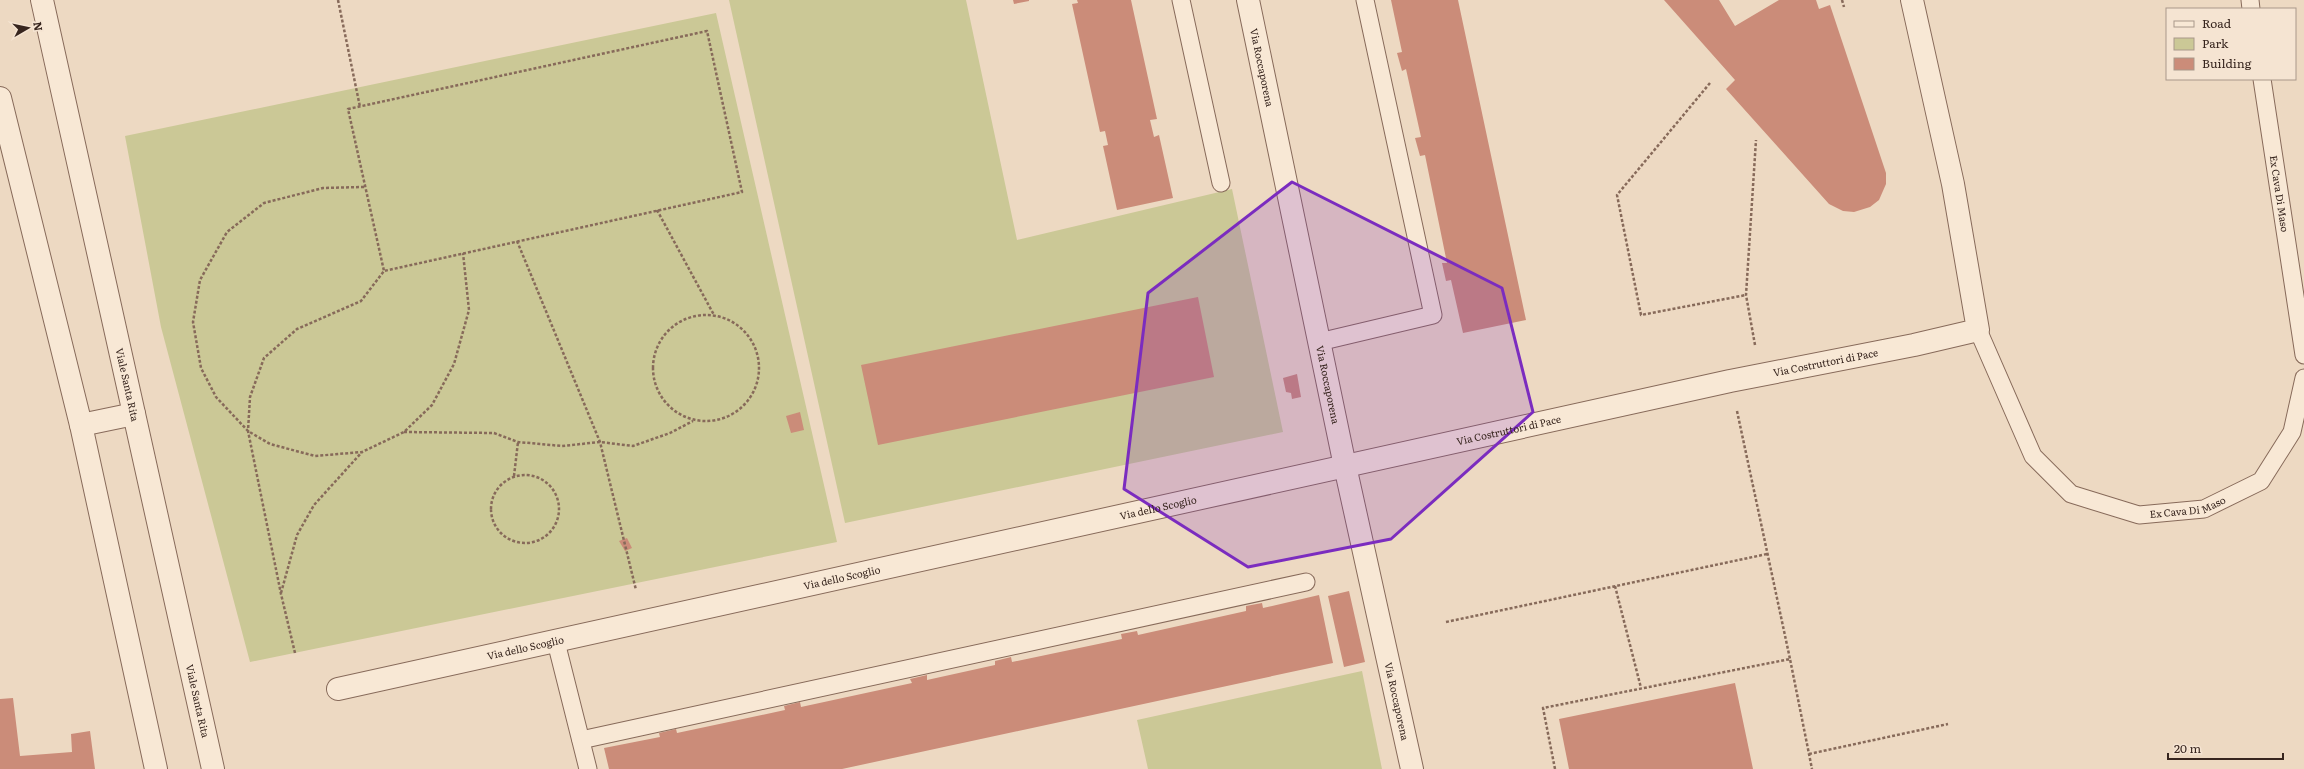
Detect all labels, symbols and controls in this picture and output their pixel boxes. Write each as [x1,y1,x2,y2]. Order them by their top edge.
north arrow [8,8,48,48]
legend [2166,8,2296,80]
text: Road [2202,14,2232,32]
text: N [30,20,47,32]
street label: Via Roccaporena [1247,27,1278,109]
text: Park [2202,34,2229,52]
text: Building [2202,54,2252,72]
street label: Ex Cava Di Maso [2267,154,2293,233]
street label: Via Roccaporena [1313,344,1344,426]
street label: Via Costruttori di Pace [1772,344,1879,379]
street label: Viale Santa Rita [113,346,144,423]
street label: Via Costruttori di Pace [1455,411,1562,448]
street label: Via dello Scoglio [1118,491,1198,523]
street label: Ex Cava Di Maso [2149,492,2228,521]
street label: Via dello Scoglio [802,561,882,593]
street label: Via dello Scoglio [485,631,565,663]
street label: Via Roccaporena [1382,661,1414,742]
street label: Viale Santa Rita [183,663,214,740]
scale bar [2168,735,2283,761]
text: 20 m [2174,739,2201,757]

